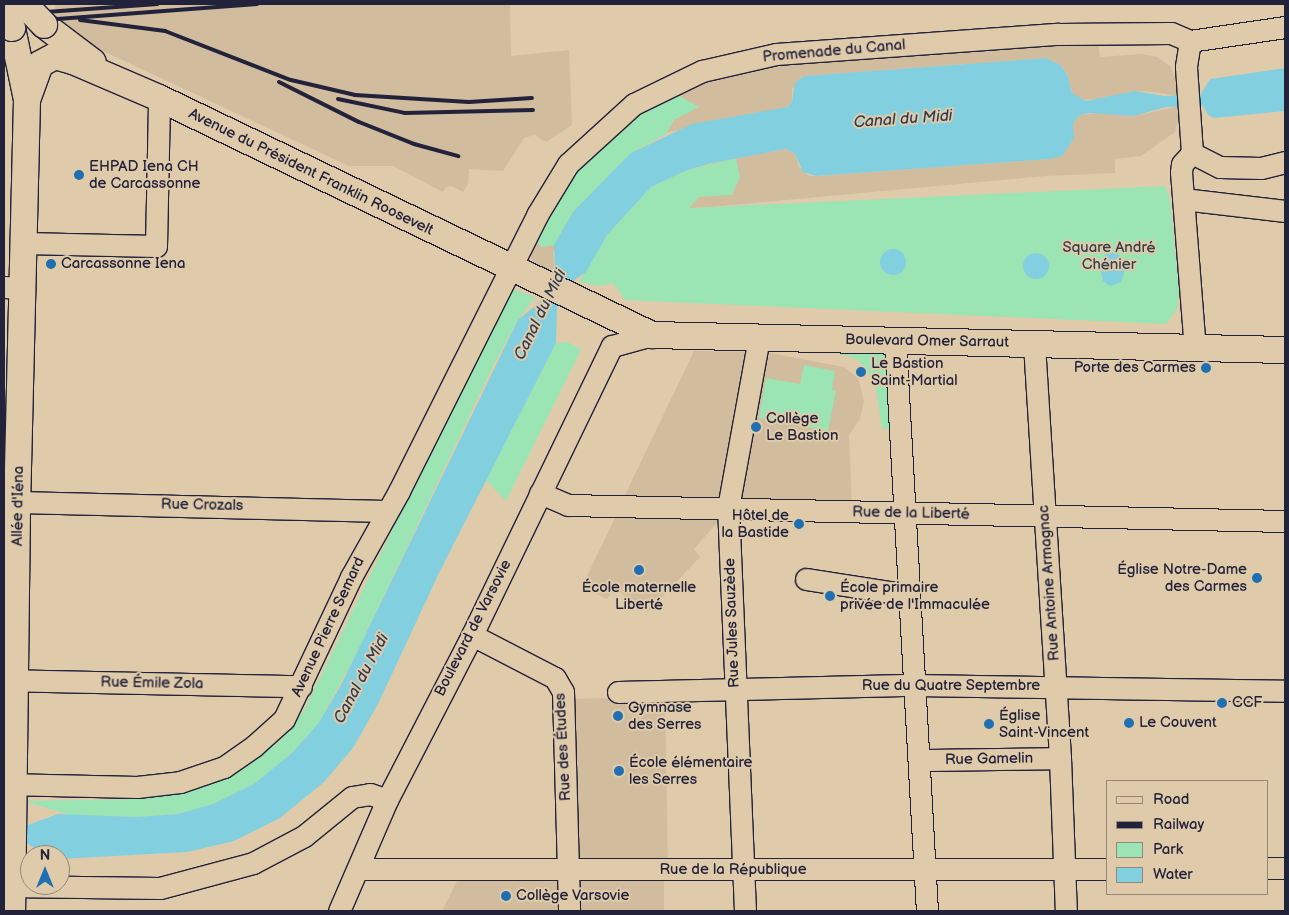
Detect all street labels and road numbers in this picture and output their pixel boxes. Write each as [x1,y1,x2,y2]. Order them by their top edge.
street label: Promenade du Canal [762,36,906,66]
street label: Avenue du Président Franklin Roosevelt [186,105,436,239]
street label: Boulevard Omer Sarraut [845,331,1009,351]
street label: Allée d'Iéna [8,466,28,546]
street label: Rue Crozals [161,495,243,515]
street label: Rue de la Liberté [852,503,970,523]
street label: Rue Antoine Armagnac [1035,504,1063,662]
street label: Avenue Pierre Semard [288,554,368,700]
street label: Boulevard de Varsovie [431,556,515,700]
street label: Rue Jules Sauzède [721,557,743,689]
street label: Rue Émile Zola [100,673,204,693]
street label: Rue du Quatre Septembre [862,677,1040,695]
street label: Rue des Études [551,692,575,802]
street label: Rue Gamelin [945,749,1033,769]
street label: Rue de la République [659,861,807,879]

